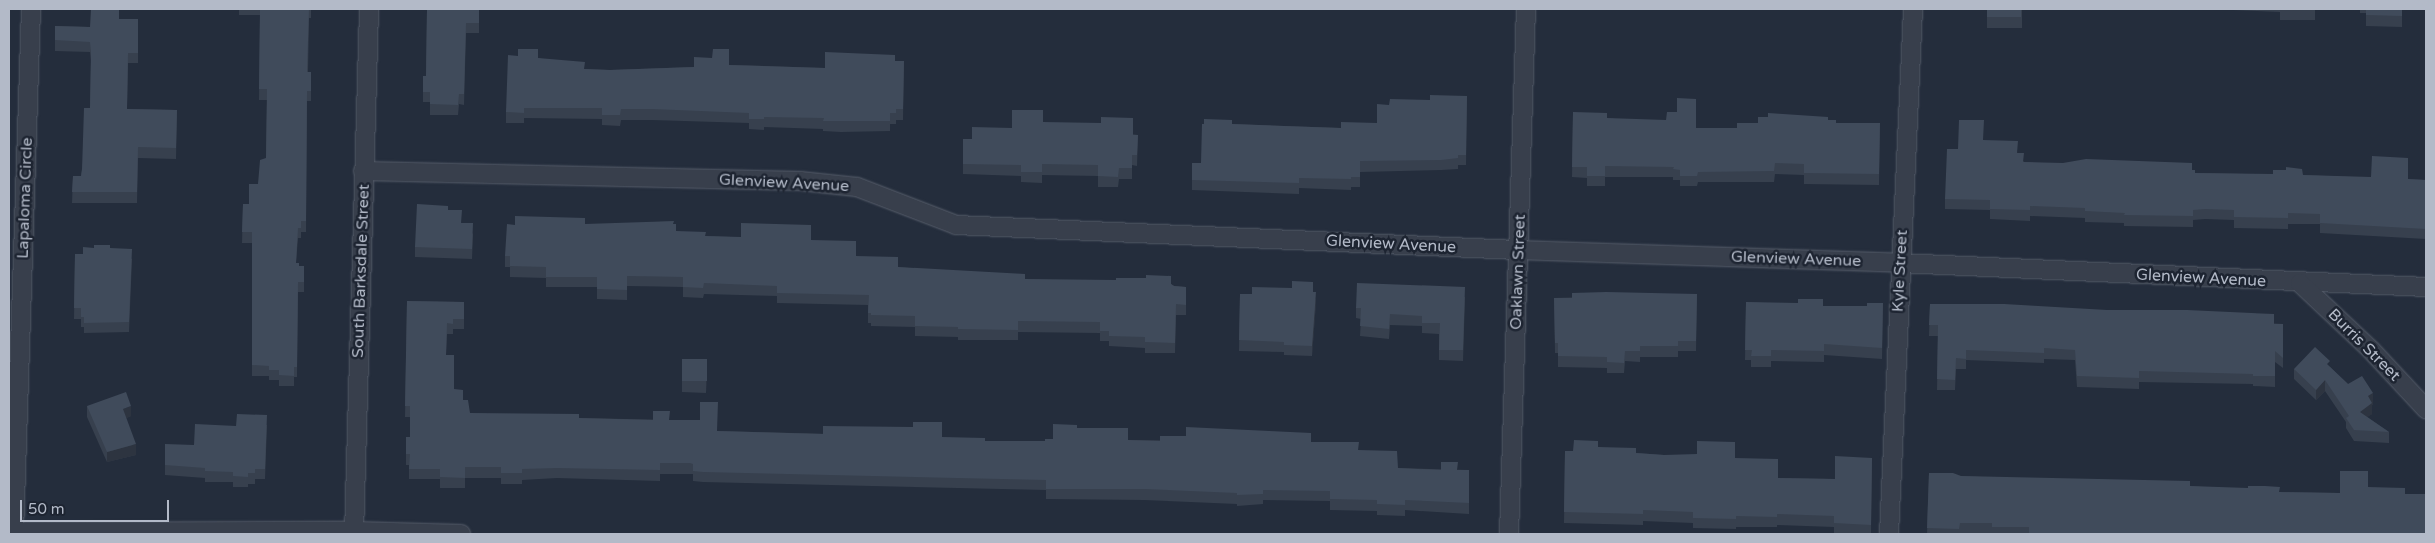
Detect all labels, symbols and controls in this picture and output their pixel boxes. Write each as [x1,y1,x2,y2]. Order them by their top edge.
street label: Lapaloma Circle [13,137,37,259]
street label: Glenview Avenue [718,170,850,196]
street label: South Barksdale Street [348,184,374,358]
street label: Oaklawn Street [1506,214,1530,330]
street label: Kyle Street [1888,229,1912,313]
street label: Glenview Avenue [1325,231,1457,257]
street label: Glenview Avenue [1731,247,1861,271]
street label: Glenview Avenue [2135,265,2267,291]
street label: Burris Street [2324,305,2404,385]
scale bar [22,490,171,522]
text: 50 m [28,500,65,518]

